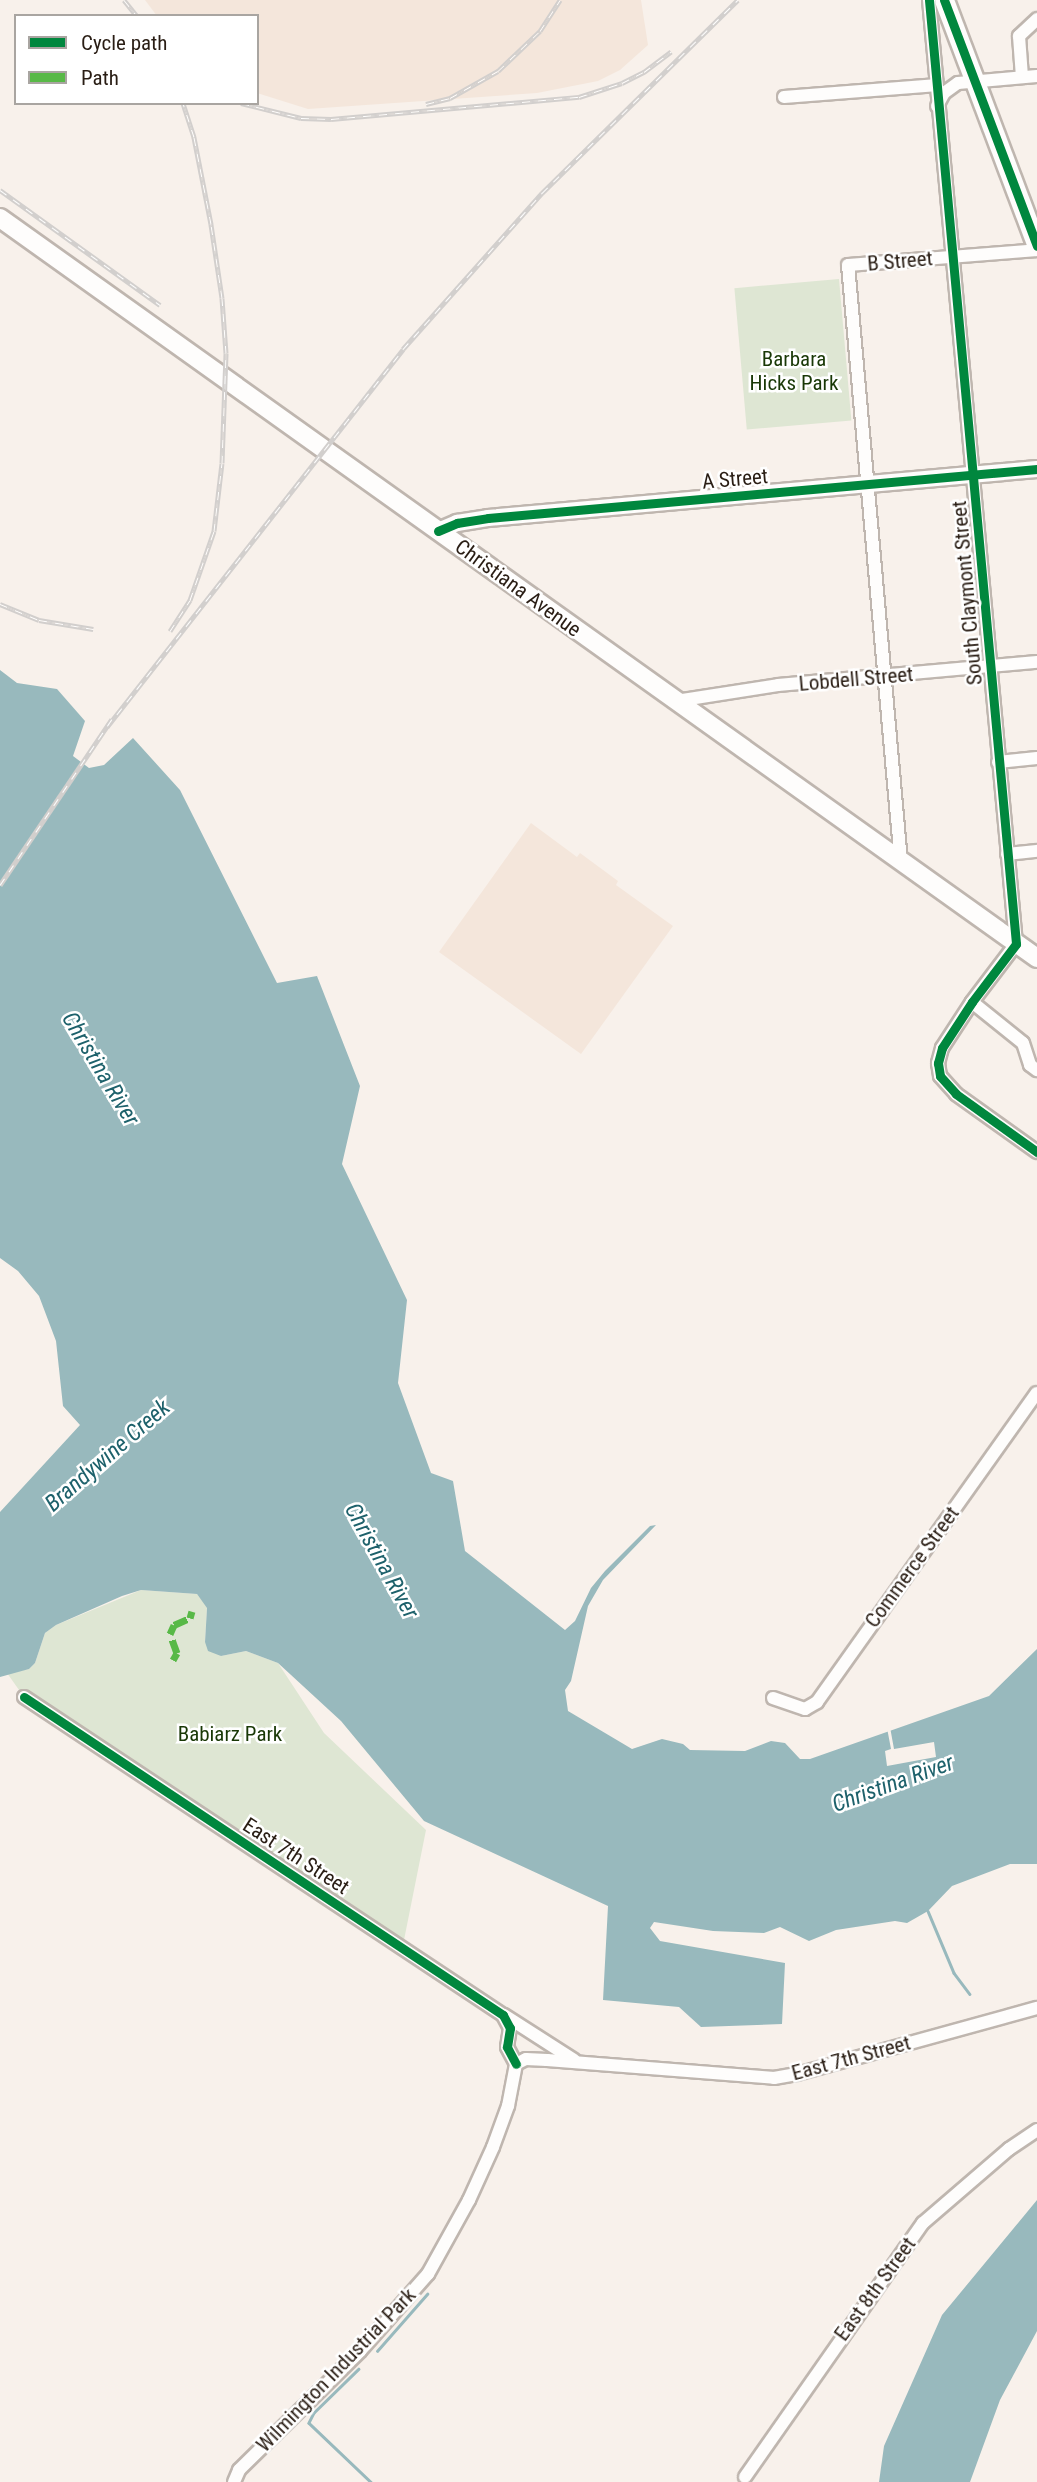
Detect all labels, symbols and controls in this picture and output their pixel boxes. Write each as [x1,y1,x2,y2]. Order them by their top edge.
legend [14,14,259,105]
text: Cycle path [81,31,167,55]
text: Path [81,66,119,90]
street label: B Street [866,246,934,276]
park label: Barbara Hicks Park [750,346,838,396]
street label: A Street [701,464,769,494]
street label: South Claymont Street [946,500,988,686]
street label: Christiana Avenue [450,534,586,642]
street label: Lobdell Street [798,661,914,697]
water label: Christina River [55,1007,145,1131]
water label: Brandywine Creek [40,1394,176,1518]
water label: Christina River [338,1499,424,1623]
street label: Commerce Street [860,1501,964,1633]
park label: Babiarz Park [178,1721,282,1747]
water label: Christina River [828,1749,958,1819]
street label: East 7th Street [238,1812,354,1900]
street label: East 7th Street [789,2030,913,2086]
street label: East 8th Street [829,2232,921,2346]
street label: Wilmington Industrial Park [251,2283,421,2457]

